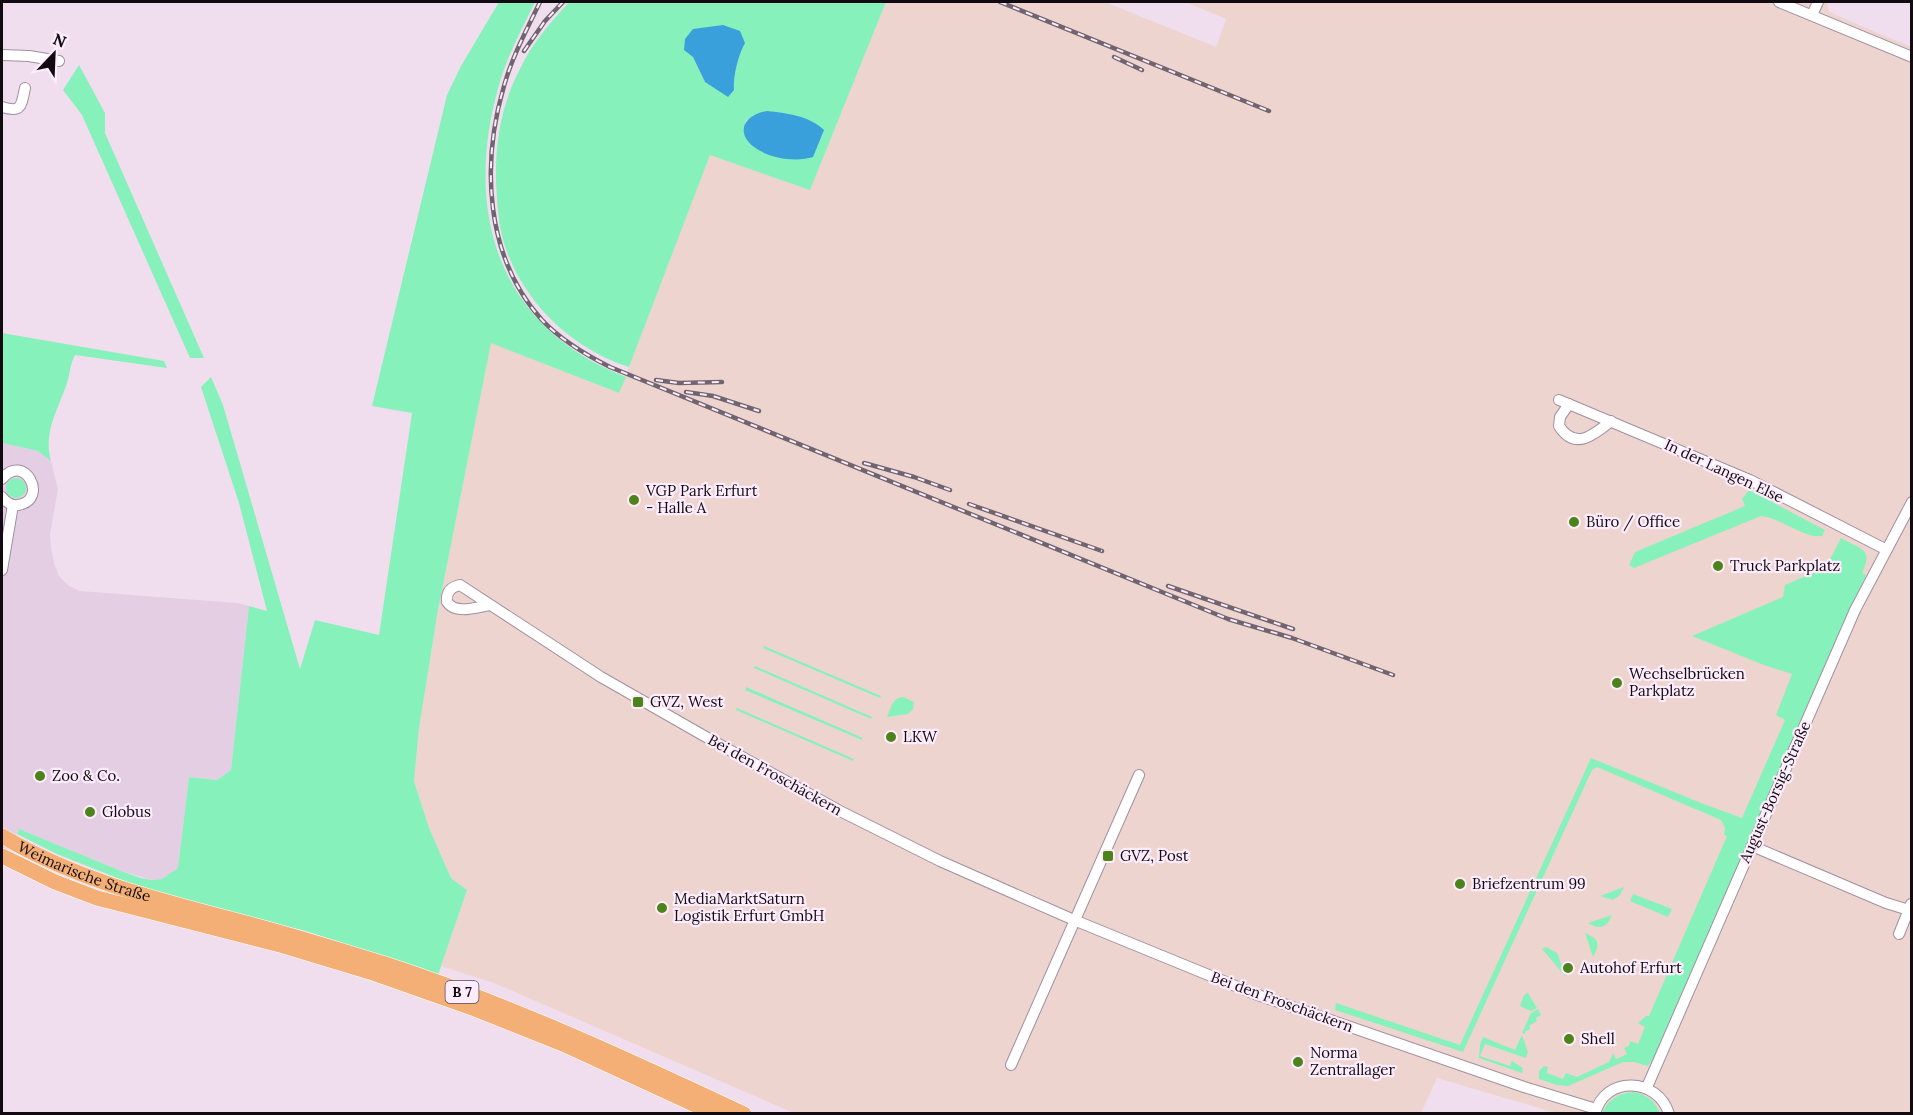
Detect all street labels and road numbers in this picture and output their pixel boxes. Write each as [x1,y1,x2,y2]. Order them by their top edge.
street label: In der Langen Else [1662,435,1787,506]
street label: August-Borsig-Straße [1734,718,1814,867]
street label: Bei den Froschäckern [705,730,846,819]
street label: Weimarische Straße [15,837,153,906]
street label: Bei den Froschäckern [1208,967,1356,1036]
road number: B 7 [446,981,478,1003]

